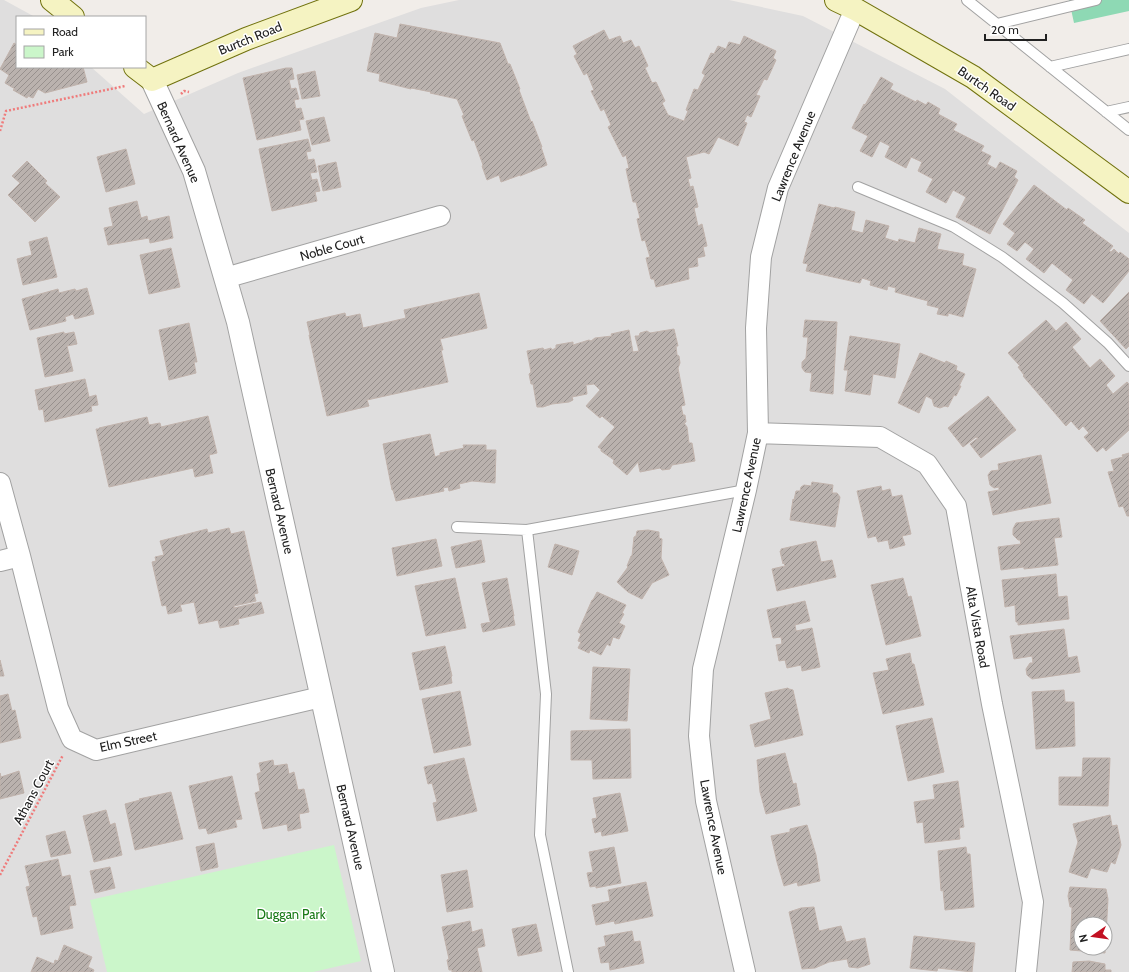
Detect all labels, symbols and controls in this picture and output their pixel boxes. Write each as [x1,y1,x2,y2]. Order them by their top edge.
legend [16,16,146,68]
scale bar [985,16,1046,42]
street label: Burtch Road [216,18,284,58]
text: 20 m [991,22,1019,37]
text: Road [52,24,78,39]
text: Park [52,44,74,59]
street label: Burtch Road [955,62,1019,114]
street label: Bernard Avenue [154,99,204,185]
street label: Lawrence Avenue [768,108,819,204]
street label: Noble Court [298,230,367,264]
street label: Lawrence Avenue [728,436,764,534]
street label: Bernard Avenue [262,467,298,556]
street label: Alta Vista Road [963,585,993,669]
street label: Elm Street [98,727,159,755]
street label: Athans Court [9,756,57,827]
street label: Lawrence Avenue [697,778,731,876]
street label: Bernard Avenue [333,783,369,872]
park label: Duggan Park [257,906,326,922]
north arrow [1073,916,1113,956]
text: N [1076,933,1091,944]

